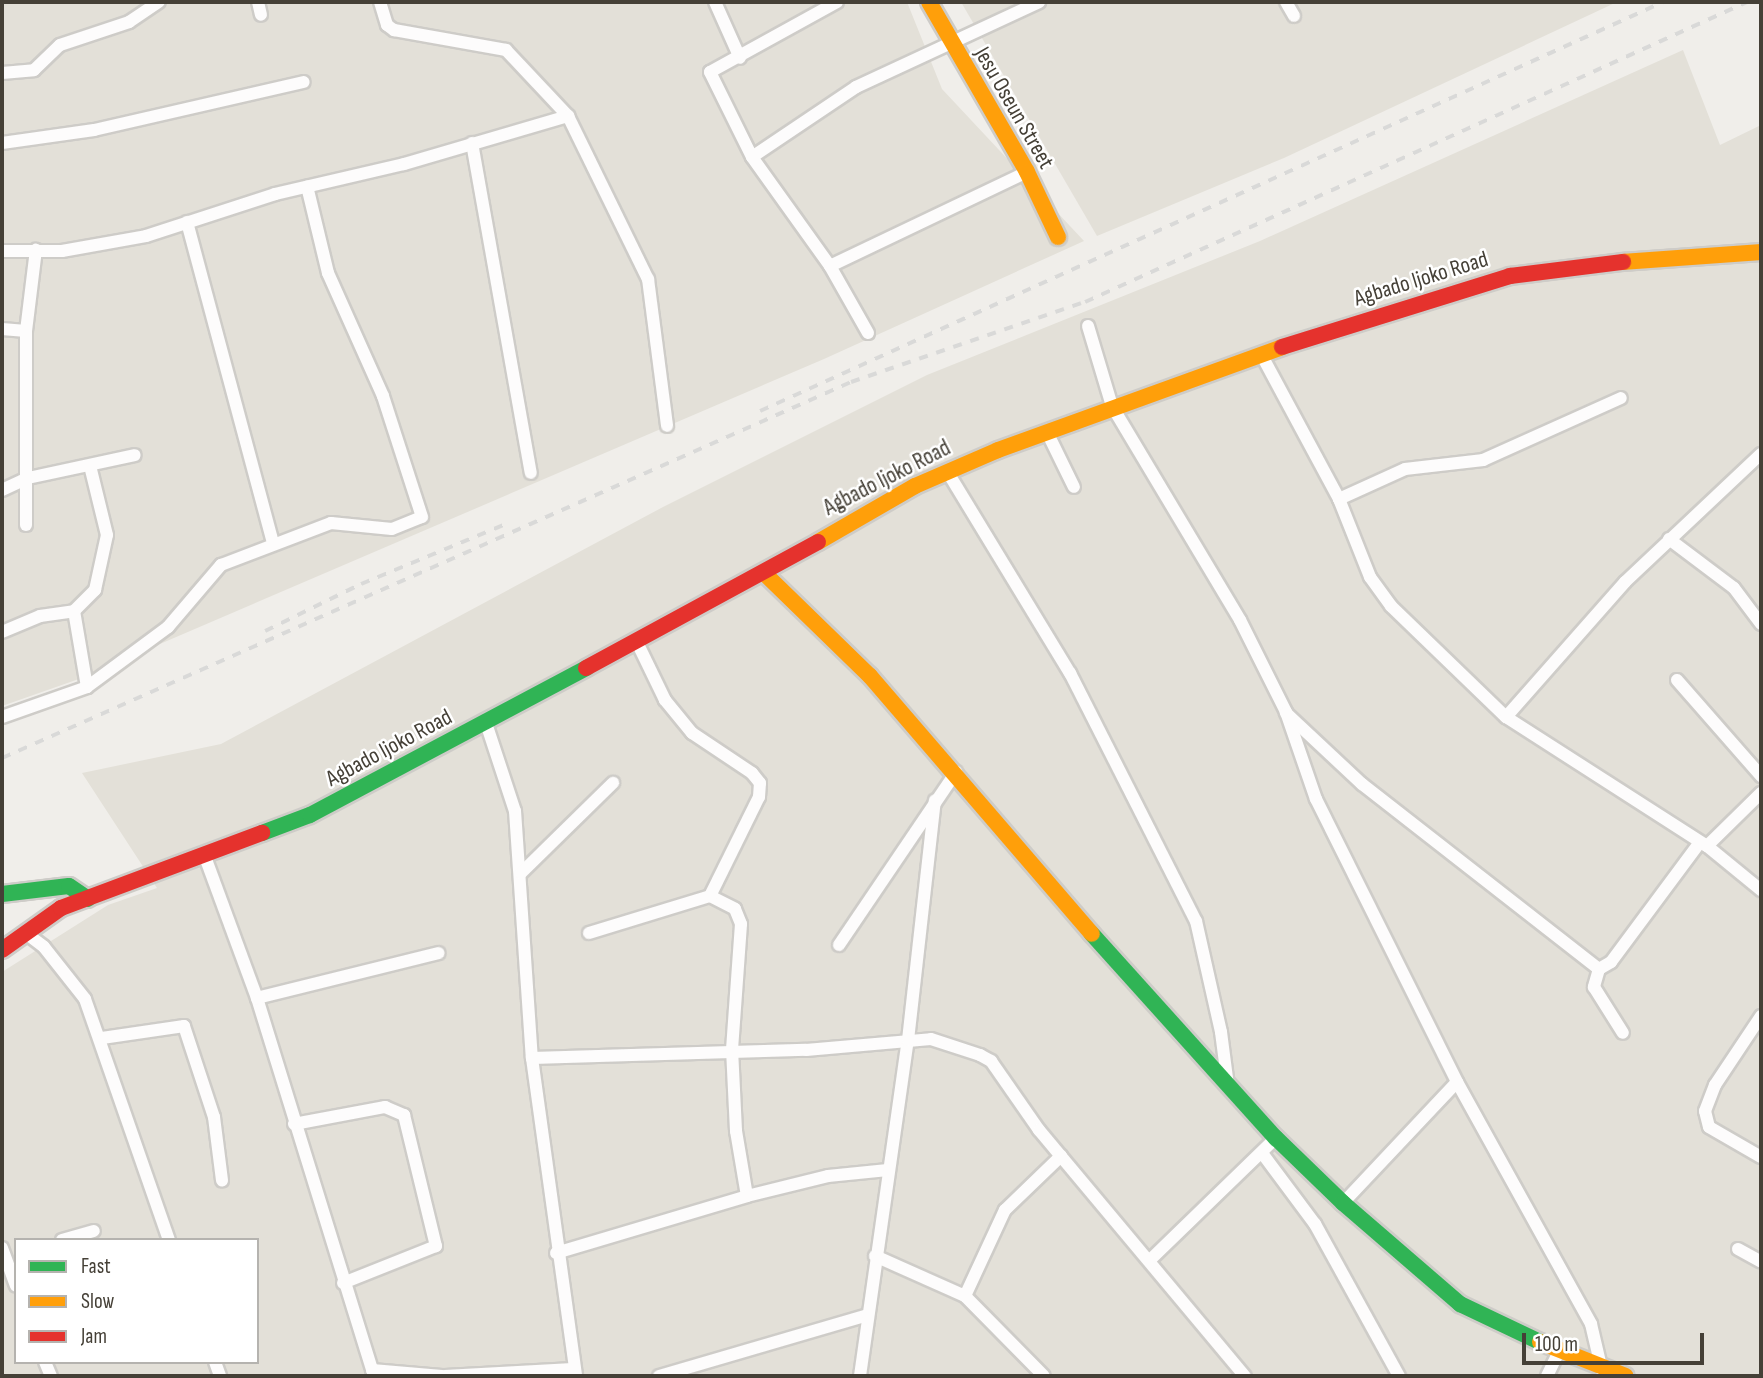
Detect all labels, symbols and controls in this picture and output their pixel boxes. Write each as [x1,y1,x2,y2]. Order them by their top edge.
street label: Jesu Oseun Street [968,42,1060,174]
street label: Agbado Ijoko Road [1351,246,1491,312]
street label: Agbado Ijoko Road [819,434,955,522]
street label: Agbado Ijoko Road [321,703,457,793]
legend [14,1238,259,1364]
text: Fast [81,1254,111,1279]
text: Slow [81,1289,114,1314]
scale bar [1525,1318,1707,1362]
text: Jam [81,1324,107,1349]
text: 100 m [1535,1332,1578,1357]

